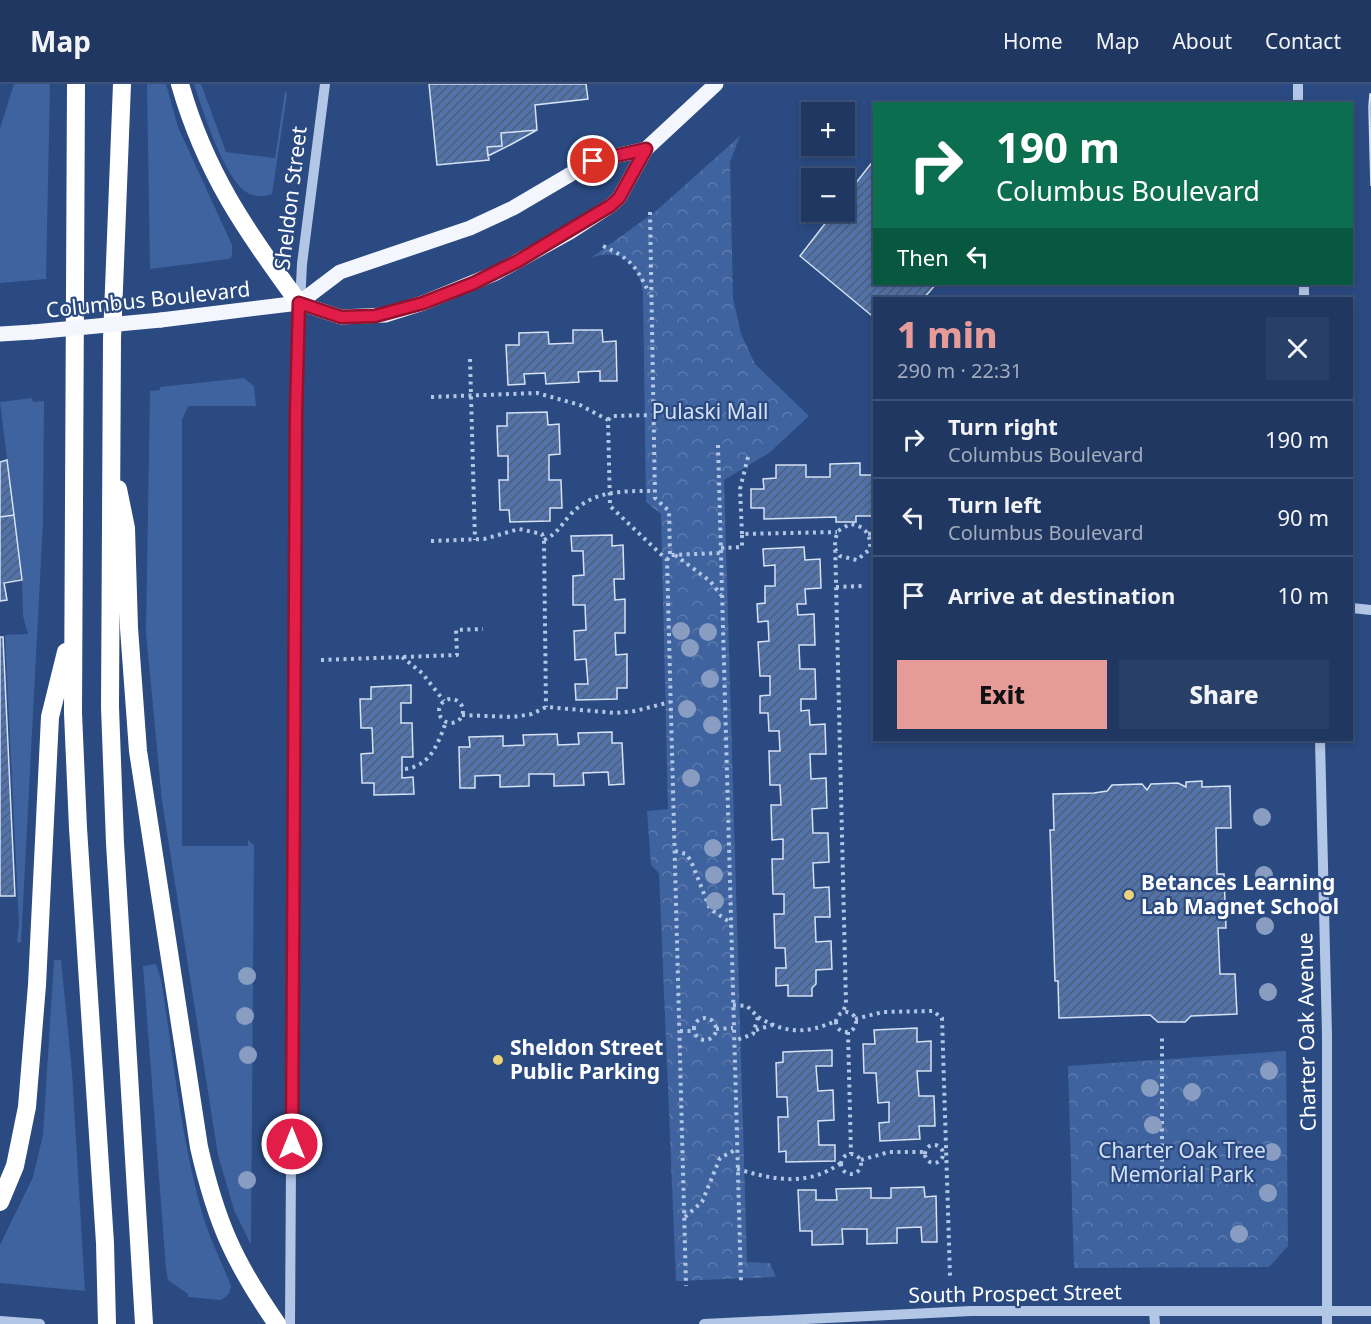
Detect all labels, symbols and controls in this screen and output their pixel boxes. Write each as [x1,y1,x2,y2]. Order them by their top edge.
text: Map [30,22,91,60]
text: Home [1003,27,1063,55]
text: Map [1096,27,1139,55]
text: About [1172,27,1232,55]
text: Contact [1265,27,1341,55]
map controls [801,102,855,222]
button: + [801,102,855,156]
text: 190 m [996,118,1120,175]
street label: Sheldon Street [267,124,313,271]
icon: right [897,126,975,204]
pin [567,135,618,186]
icon: arrive [576,144,609,177]
button: − [801,168,855,222]
text: Columbus Boulevard [996,172,1260,209]
icon: left [961,240,994,273]
text: Then [897,242,949,272]
street label: Columbus Boulevard [44,274,251,324]
text: 1 min [897,310,998,359]
button: close [1266,317,1329,380]
text: 290 m · 22:31 [897,357,1022,384]
park label: Pulaski Mall [652,397,768,425]
text: Turn right [948,411,1058,441]
icon: right [897,423,930,456]
text: 190 m [1265,424,1329,454]
text: Columbus Boulevard [948,441,1143,468]
text: Turn left [948,489,1042,519]
icon: left [897,501,930,534]
text: 90 m [1278,502,1329,532]
text: Columbus Boulevard [948,519,1143,546]
icon: arrive [897,579,930,612]
text: Arrive at destination [948,580,1175,610]
text: 10 m [1278,580,1329,610]
button: Exit [897,660,1107,729]
button: Share [1119,660,1329,729]
place label: Betances Learning Lab Magnet School [1141,868,1339,920]
marker: Betances Learning Lab Magnet School [1122,888,1136,902]
street label: Charter Oak Avenue [1290,932,1322,1132]
place label: Sheldon Street Public Parking [510,1033,663,1085]
marker: Sheldon Street Public Parking [491,1053,505,1067]
position arrow [260,1112,324,1176]
park label: Charter Oak Tree Memorial Park [1098,1136,1266,1188]
street label: South Prospect Street [908,1277,1122,1309]

